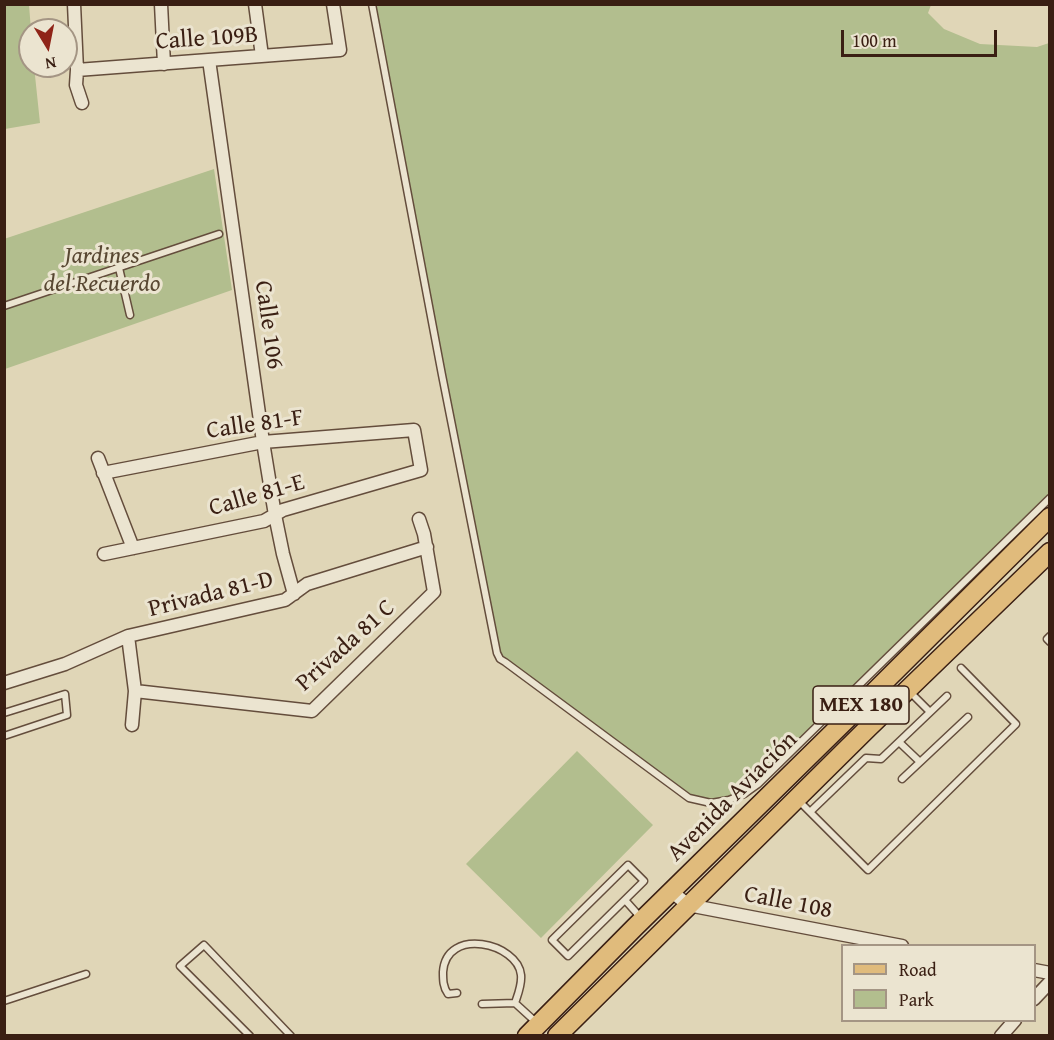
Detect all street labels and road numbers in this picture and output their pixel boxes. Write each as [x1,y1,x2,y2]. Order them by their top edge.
street label: Calle 109B [155,21,259,57]
street label: Calle 106 [248,279,288,371]
street label: Calle 81-F [205,404,305,446]
street label: Calle 81-E [206,469,308,523]
street label: Privada 81-D [146,566,276,624]
street label: Privada 81 C [291,594,401,698]
road number: MEX 180 [813,686,909,724]
street label: Avenida Aviación [662,726,804,868]
street label: Calle 108 [742,880,834,926]

